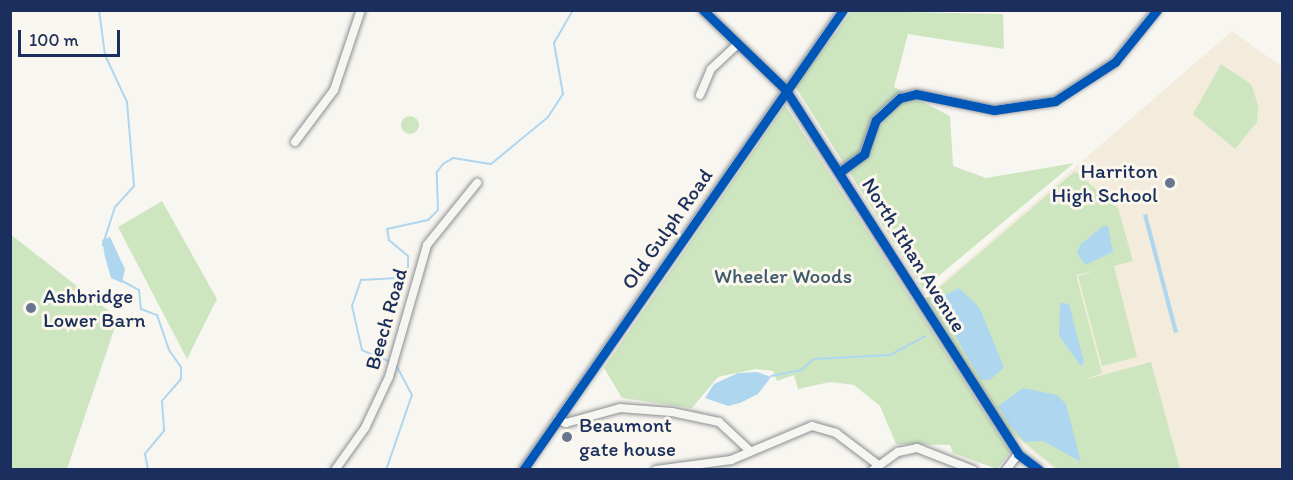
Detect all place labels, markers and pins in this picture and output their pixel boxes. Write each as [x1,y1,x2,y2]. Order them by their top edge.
place label: Harriton High School [1052,158,1158,208]
marker: Harriton High School [1163,176,1177,190]
place label: Ashbridge Lower Barn [43,283,145,333]
marker: Ashbridge Lower Barn [24,301,38,315]
place label: Beaumont gate house [579,412,676,462]
marker: Beaumont gate house [560,430,574,444]

